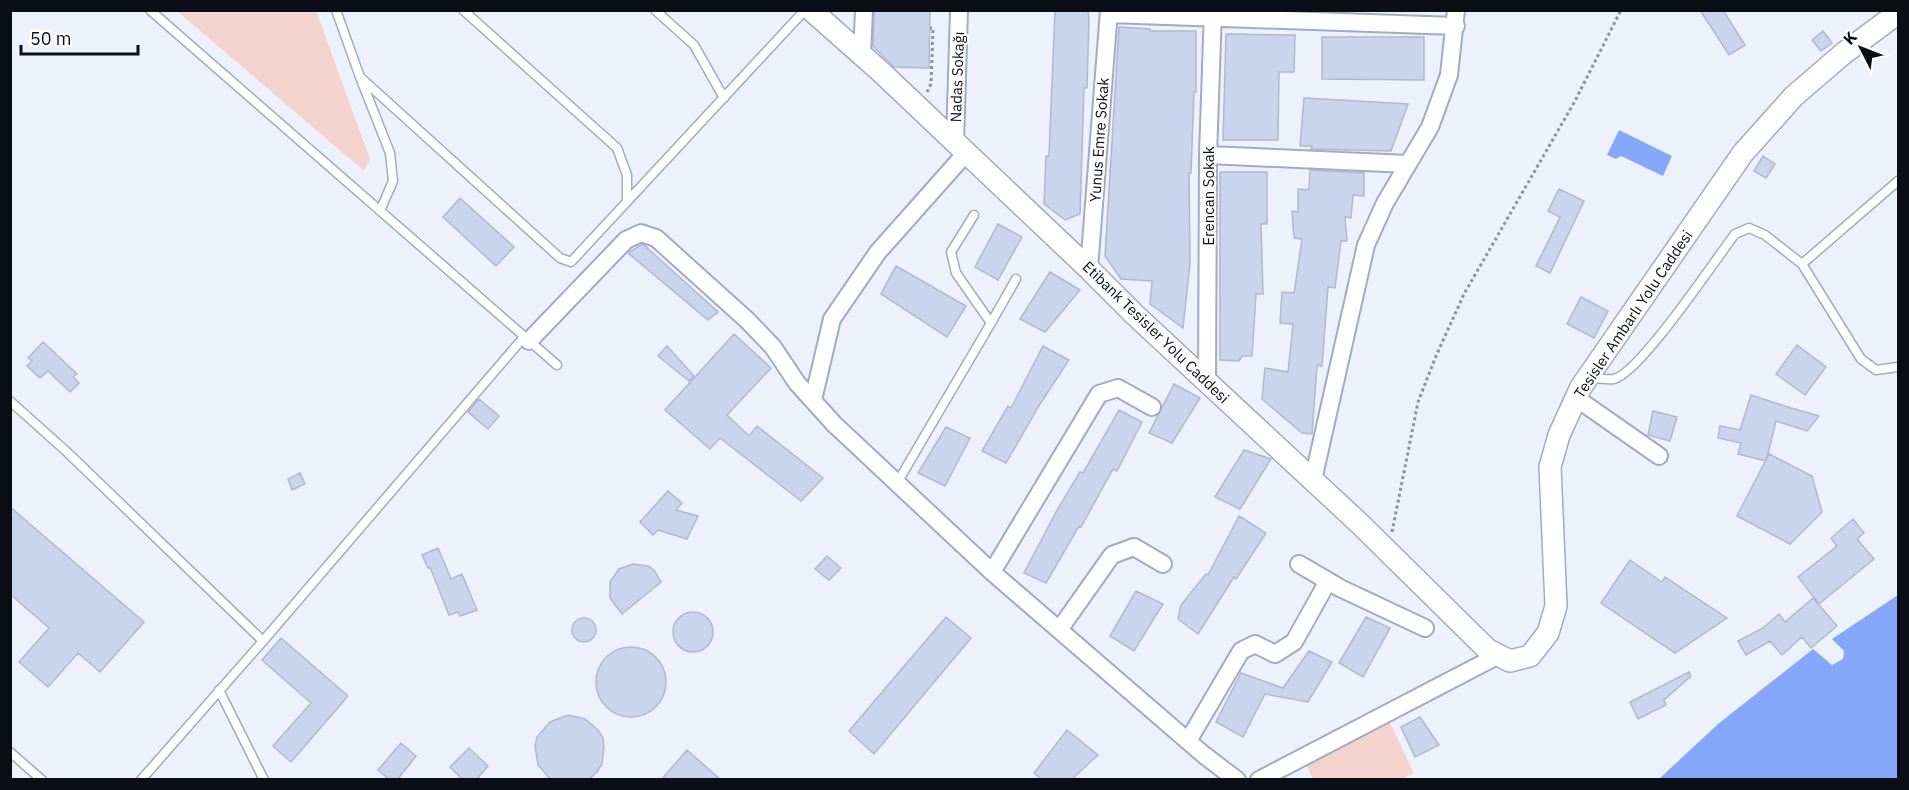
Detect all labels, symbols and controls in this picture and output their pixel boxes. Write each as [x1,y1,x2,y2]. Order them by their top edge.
scale bar [21,18,138,56]
north arrow [1831,18,1891,78]
text: 50 m [30,27,72,50]
text: K [1839,27,1861,49]
street label: Nadas Sokağı [946,31,968,123]
street label: Yunus Emre Sokak [1085,77,1113,203]
street label: Erencan Sokak [1199,146,1218,246]
street label: Tesisler Ambarlı Yolu Caddesi [1570,226,1696,402]
street label: Etibank Tesisler Yolu Caddesi [1079,257,1233,407]

